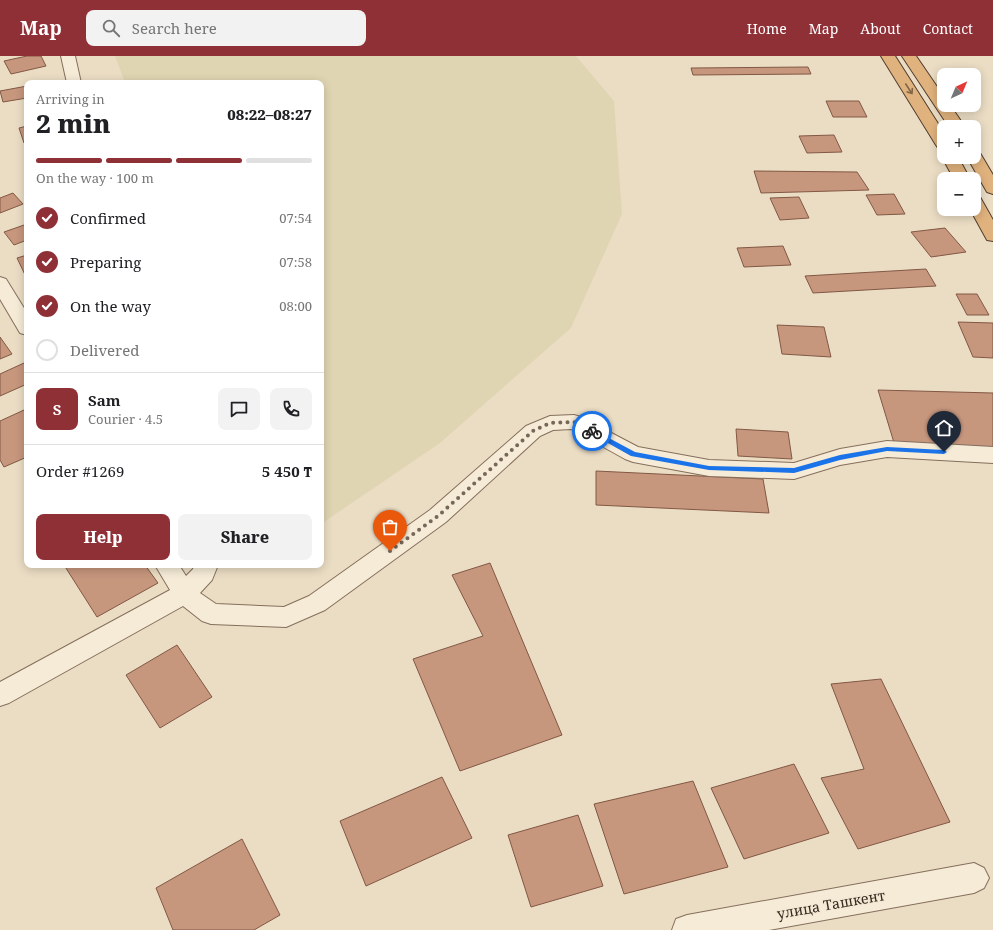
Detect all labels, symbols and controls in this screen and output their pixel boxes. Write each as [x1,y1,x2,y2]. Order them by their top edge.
search box [86,10,366,46]
text: Map [20,15,62,41]
icon: search [100,17,122,39]
text: Search here [132,18,217,38]
text: Home [747,19,787,38]
text: Map [809,19,838,38]
text: About [860,19,901,38]
text: Contact [923,19,973,38]
north arrow [937,68,981,112]
map controls [937,68,981,216]
one-way arrow [906,83,914,95]
text: Arriving in [36,90,105,108]
text: 08:22–08:27 [227,104,312,124]
text: 2 min [36,105,111,141]
button: + [937,120,981,164]
text: On the way · 100 m [36,169,154,187]
button: − [937,172,981,216]
icon: check [36,207,58,229]
text: Confirmed [70,208,146,228]
text: 07:54 [279,209,312,227]
icon: check [36,251,58,273]
text: Preparing [70,252,141,272]
text: 07:58 [279,253,312,271]
icon: check [36,295,58,317]
text: On the way [70,296,151,316]
text: 08:00 [279,297,312,315]
text: Delivered [70,340,139,360]
button: chat [218,388,260,430]
button: phone [270,388,312,430]
text: Sam [88,390,120,410]
text: S [53,399,61,419]
text: Courier · 4.5 [88,410,163,428]
courier [572,411,612,451]
pin [927,411,961,452]
icon: home [933,417,955,439]
icon: bike [581,420,603,442]
text: Order #1269 [36,461,124,481]
text: 5 450 ₸ [262,461,312,481]
pin [373,510,407,551]
button: Help [36,514,170,560]
button: Share [178,514,312,560]
icon: bag [379,516,401,538]
street label: улица Ташкент [776,885,887,923]

